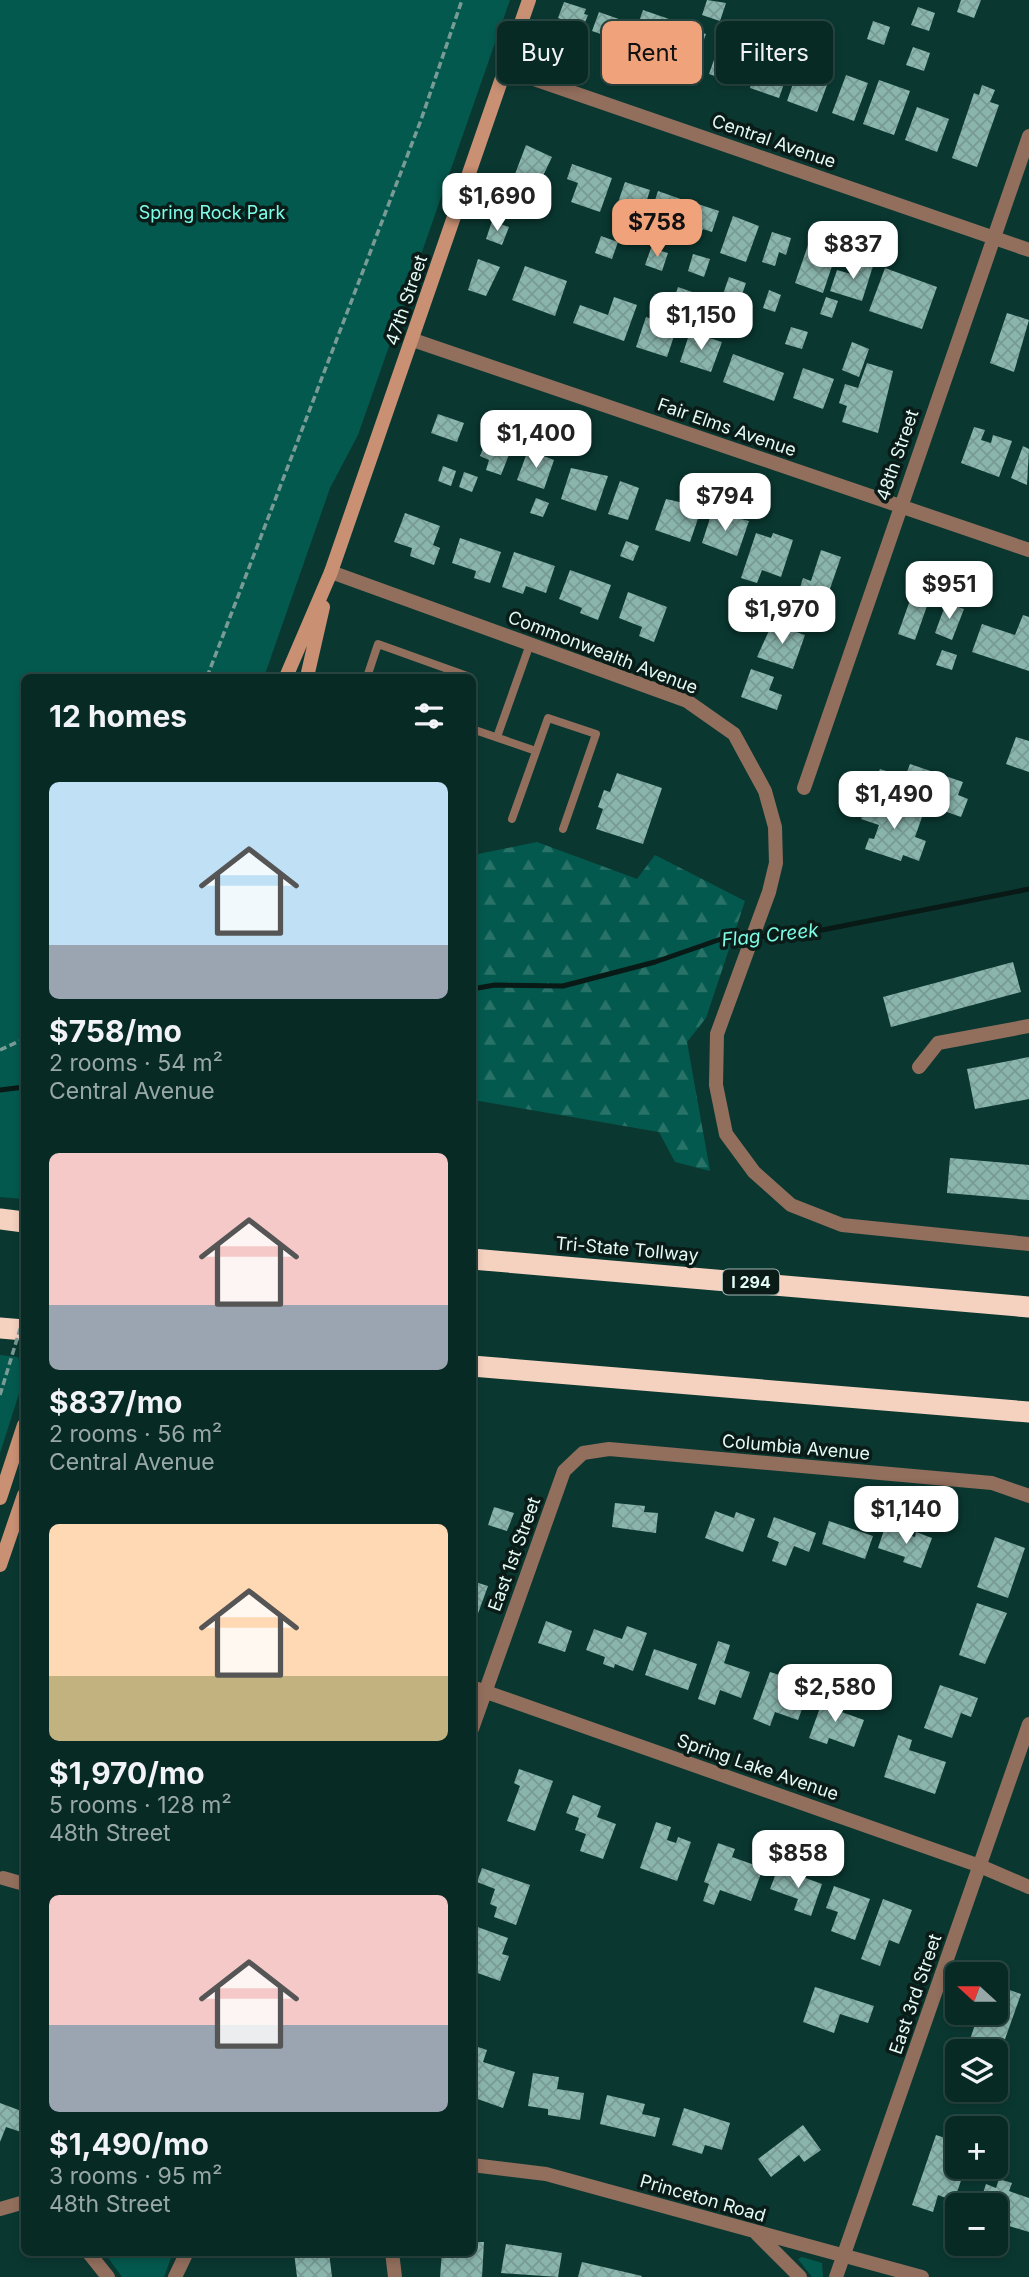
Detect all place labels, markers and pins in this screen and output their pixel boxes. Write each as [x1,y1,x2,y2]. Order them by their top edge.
pin: $1,690 [440,174,554,233]
pin: $758 [616,200,698,259]
pin: $837 [812,222,894,281]
pin: $1,150 [644,292,758,352]
pin: $1,400 [479,410,593,470]
pin: $794 [684,474,766,533]
pin: $951 [908,562,990,621]
pin: $1,970 [725,586,839,646]
pin: $1,490 [837,772,951,831]
pin: $1,140 [849,1486,963,1546]
pin: $2,580 [778,1664,892,1724]
pin: $858 [757,1830,839,1890]

